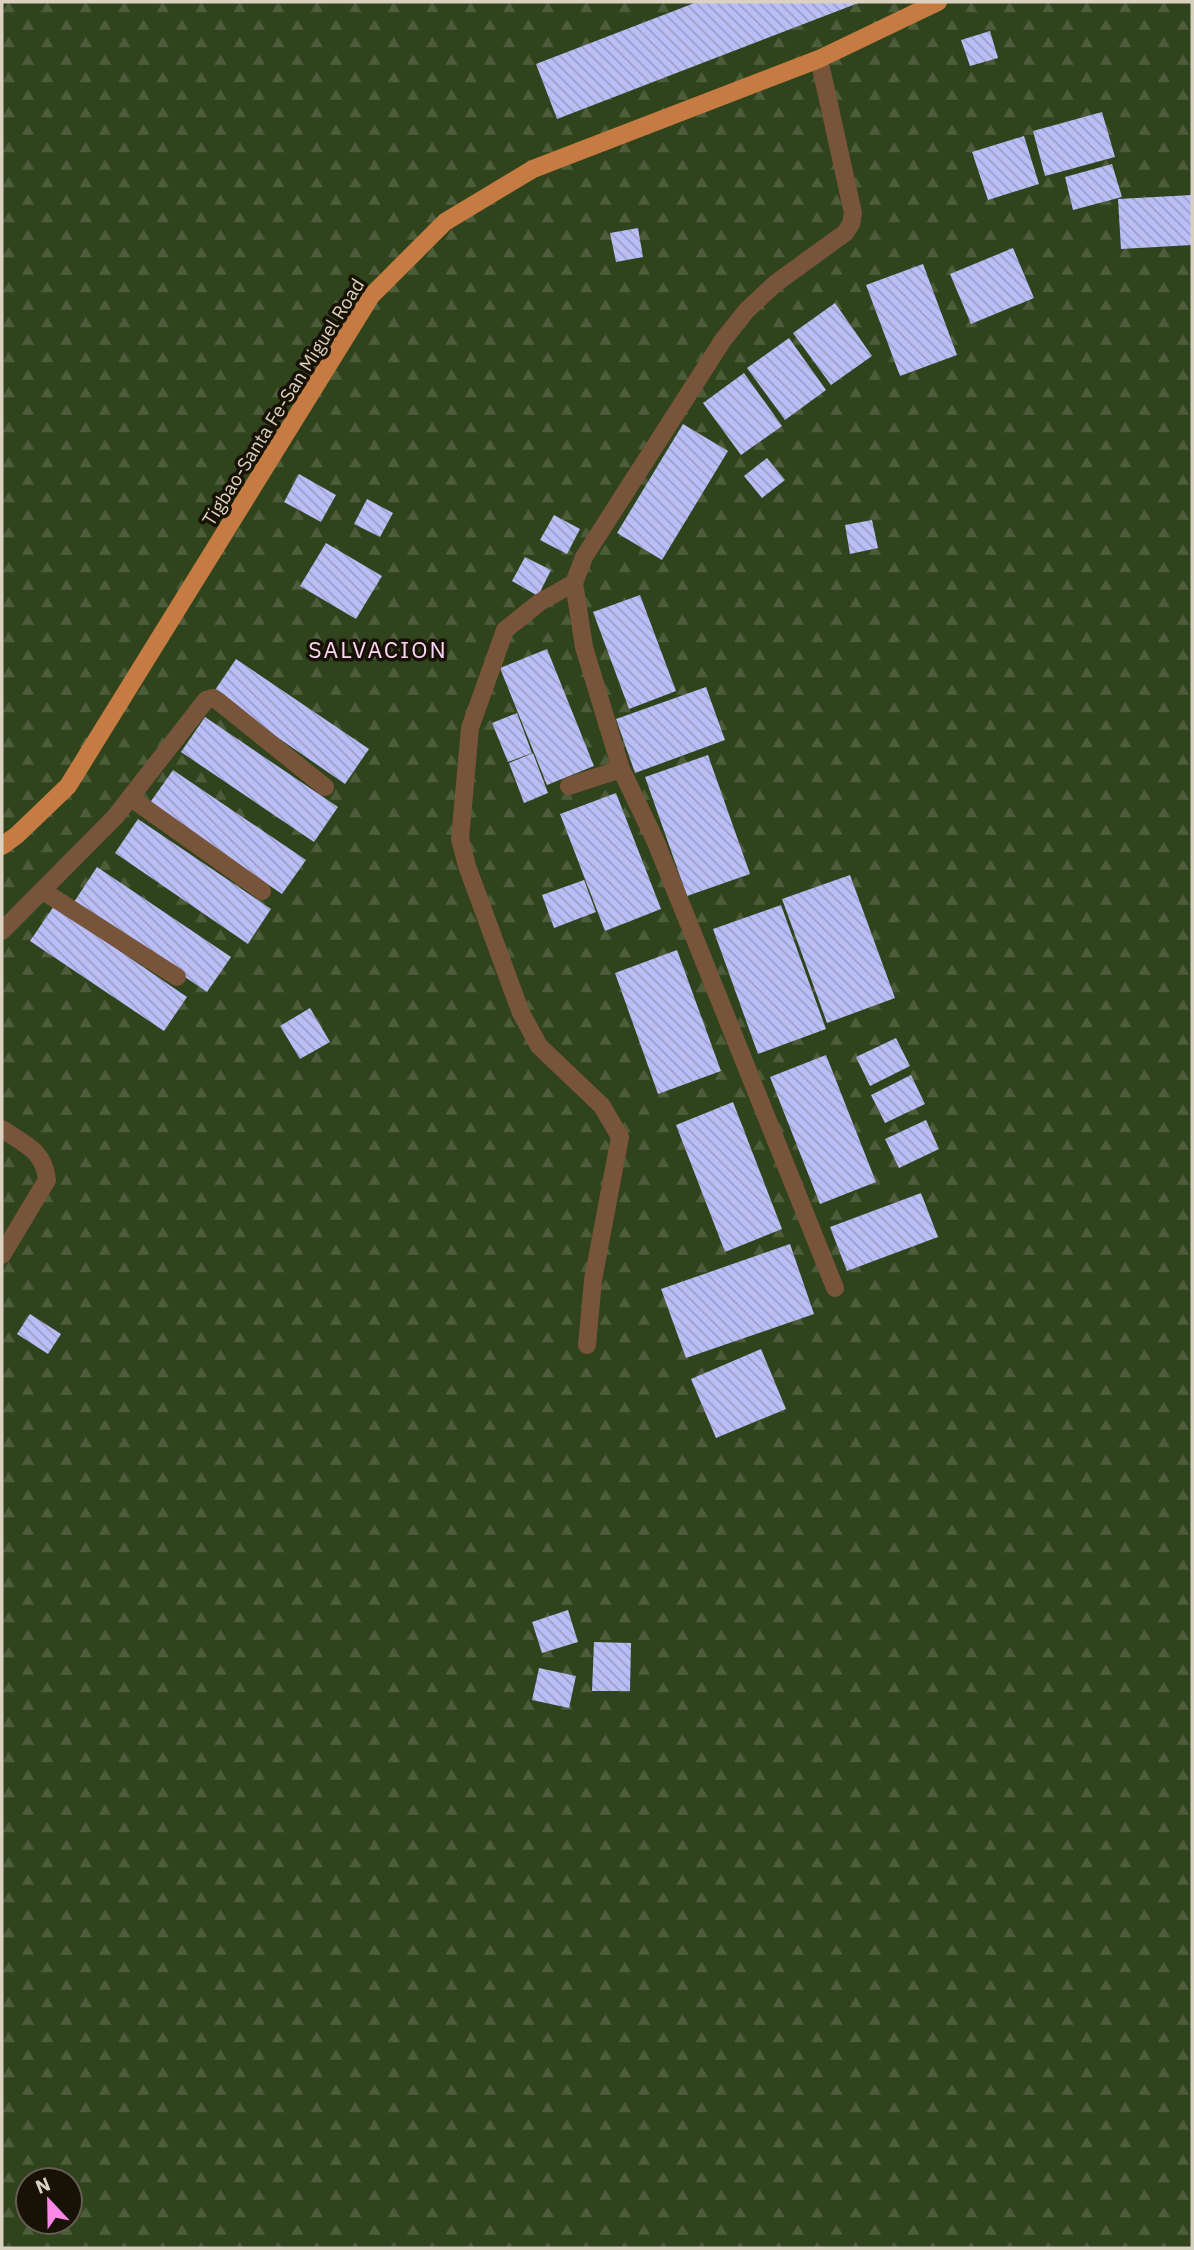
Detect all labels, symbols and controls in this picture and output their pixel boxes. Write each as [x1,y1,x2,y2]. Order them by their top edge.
street label: Tigbao-Santa Fe-San Miguel Road [197,274,369,530]
district label: SALVACION [308,634,448,664]
north arrow [14,2166,84,2236]
text: N [32,2172,54,2199]

